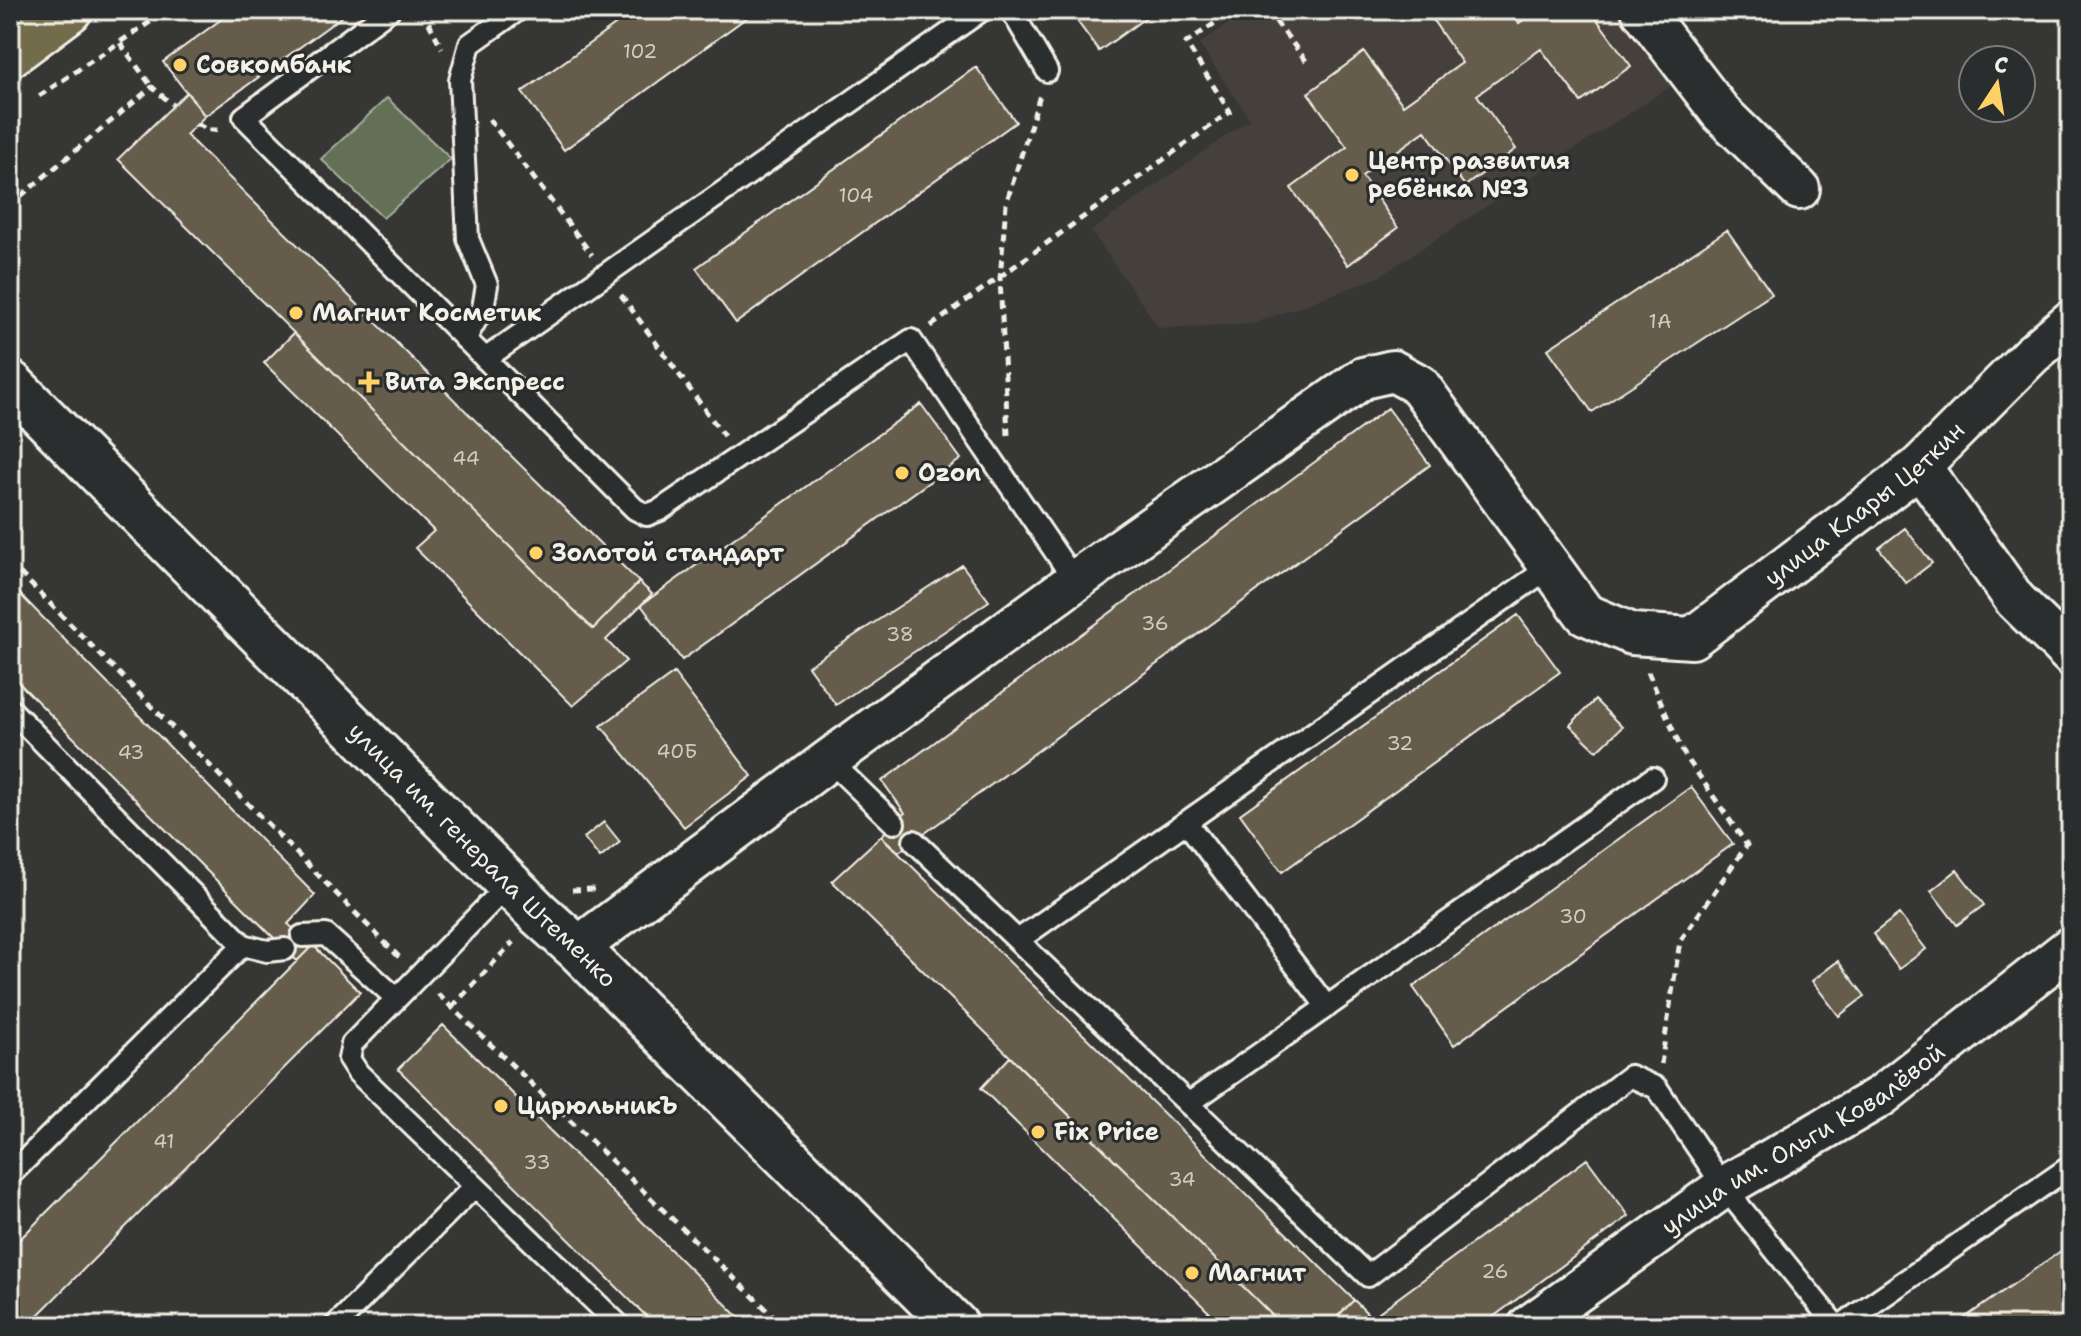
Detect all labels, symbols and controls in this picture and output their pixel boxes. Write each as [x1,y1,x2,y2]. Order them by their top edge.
house number: 102 [623,38,657,64]
north arrow [1957,44,2037,124]
place label: Совкомбанк [196,49,352,81]
text: С [1991,49,2011,81]
marker: Совкомбанк [171,56,189,74]
place label: Центр развития ребёнка №3 [1368,145,1570,205]
marker: Центр развития ребёнка №3 [1343,166,1361,184]
house number: 104 [838,182,874,208]
place label: Магнит Косметик [312,297,542,329]
marker: Магнит Косметик [287,304,305,322]
house number: 1А [1649,308,1671,334]
place label: Вита Экспресс [385,366,565,398]
marker: Вита Экспресс [360,373,378,391]
street label: улица Клары Цеткин [1758,414,1972,594]
house number: 44 [452,445,480,471]
place label: Ozon [918,457,981,489]
marker: Ozon [893,464,911,482]
place label: Золотой стандарт [552,537,785,569]
marker: Золотой стандарт [527,544,545,562]
house number: 36 [1141,610,1169,636]
house number: 38 [886,621,914,647]
street label: улица им. генерала Штеменко [341,716,624,995]
house number: 32 [1387,730,1413,756]
house number: 40Б [656,738,698,764]
house number: 43 [118,739,144,765]
house number: 30 [1559,903,1587,929]
street label: улица им. Ольги Ковалёвой [1655,1036,1951,1243]
place label: ЦирюльникЪ [517,1090,678,1122]
marker: ЦирюльникЪ [492,1097,510,1115]
place label: Fix Price [1054,1116,1159,1148]
marker: Fix Price [1029,1123,1047,1141]
house number: 41 [153,1128,175,1154]
house number: 33 [524,1149,550,1175]
house number: 34 [1168,1166,1196,1192]
place label: Магнит [1208,1257,1307,1289]
house number: 26 [1481,1258,1509,1284]
marker: Магнит [1183,1264,1201,1282]

